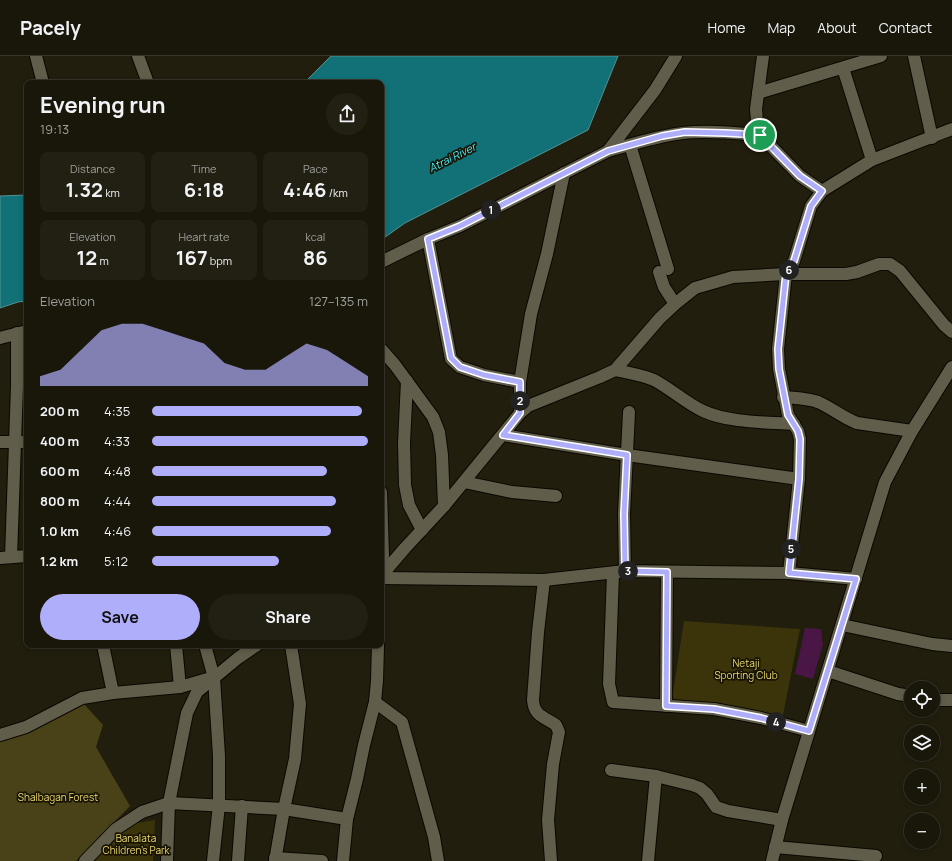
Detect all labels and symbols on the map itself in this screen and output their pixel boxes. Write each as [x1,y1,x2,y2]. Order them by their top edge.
pin [743,118,777,152]
water label: Atrai River [426,138,480,175]
pin: 1 [481,200,501,220]
pin: 6 [779,260,799,280]
pin: 2 [510,391,530,411]
pin: 5 [781,539,801,559]
pin: 3 [618,561,638,581]
park label: Netaji Sporting Club [714,656,778,682]
pin: 4 [766,712,786,732]
park label: Shalbagan Forest [18,790,98,804]
park label: Banalata Children's Park [102,831,171,857]

